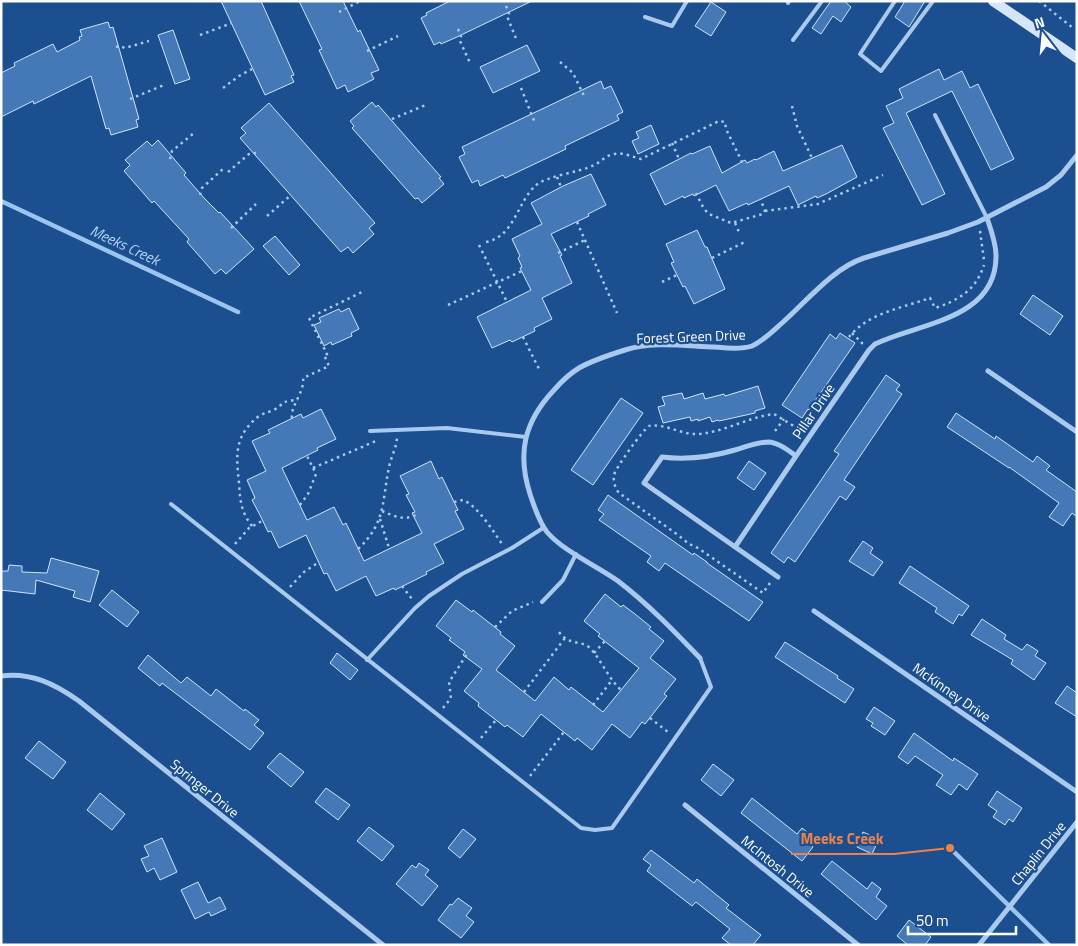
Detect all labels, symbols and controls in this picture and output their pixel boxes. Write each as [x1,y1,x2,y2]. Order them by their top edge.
north arrow [1018,10,1068,60]
text: N [1032,11,1047,33]
water label: Meeks Creek [86,219,166,272]
street label: Forest Green Drive [636,324,746,348]
street label: Pillar Drive [787,379,839,443]
street label: McKinney Drive [909,657,995,727]
street label: Springer Drive [166,754,244,822]
street label: Chaplin Drive [1006,816,1070,890]
callout: Meeks Creek [791,824,894,854]
text: Meeks Creek [801,827,884,850]
street label: McIntosh Drive [737,830,819,902]
scale bar [908,904,1016,936]
text: 50 m [916,909,949,932]

